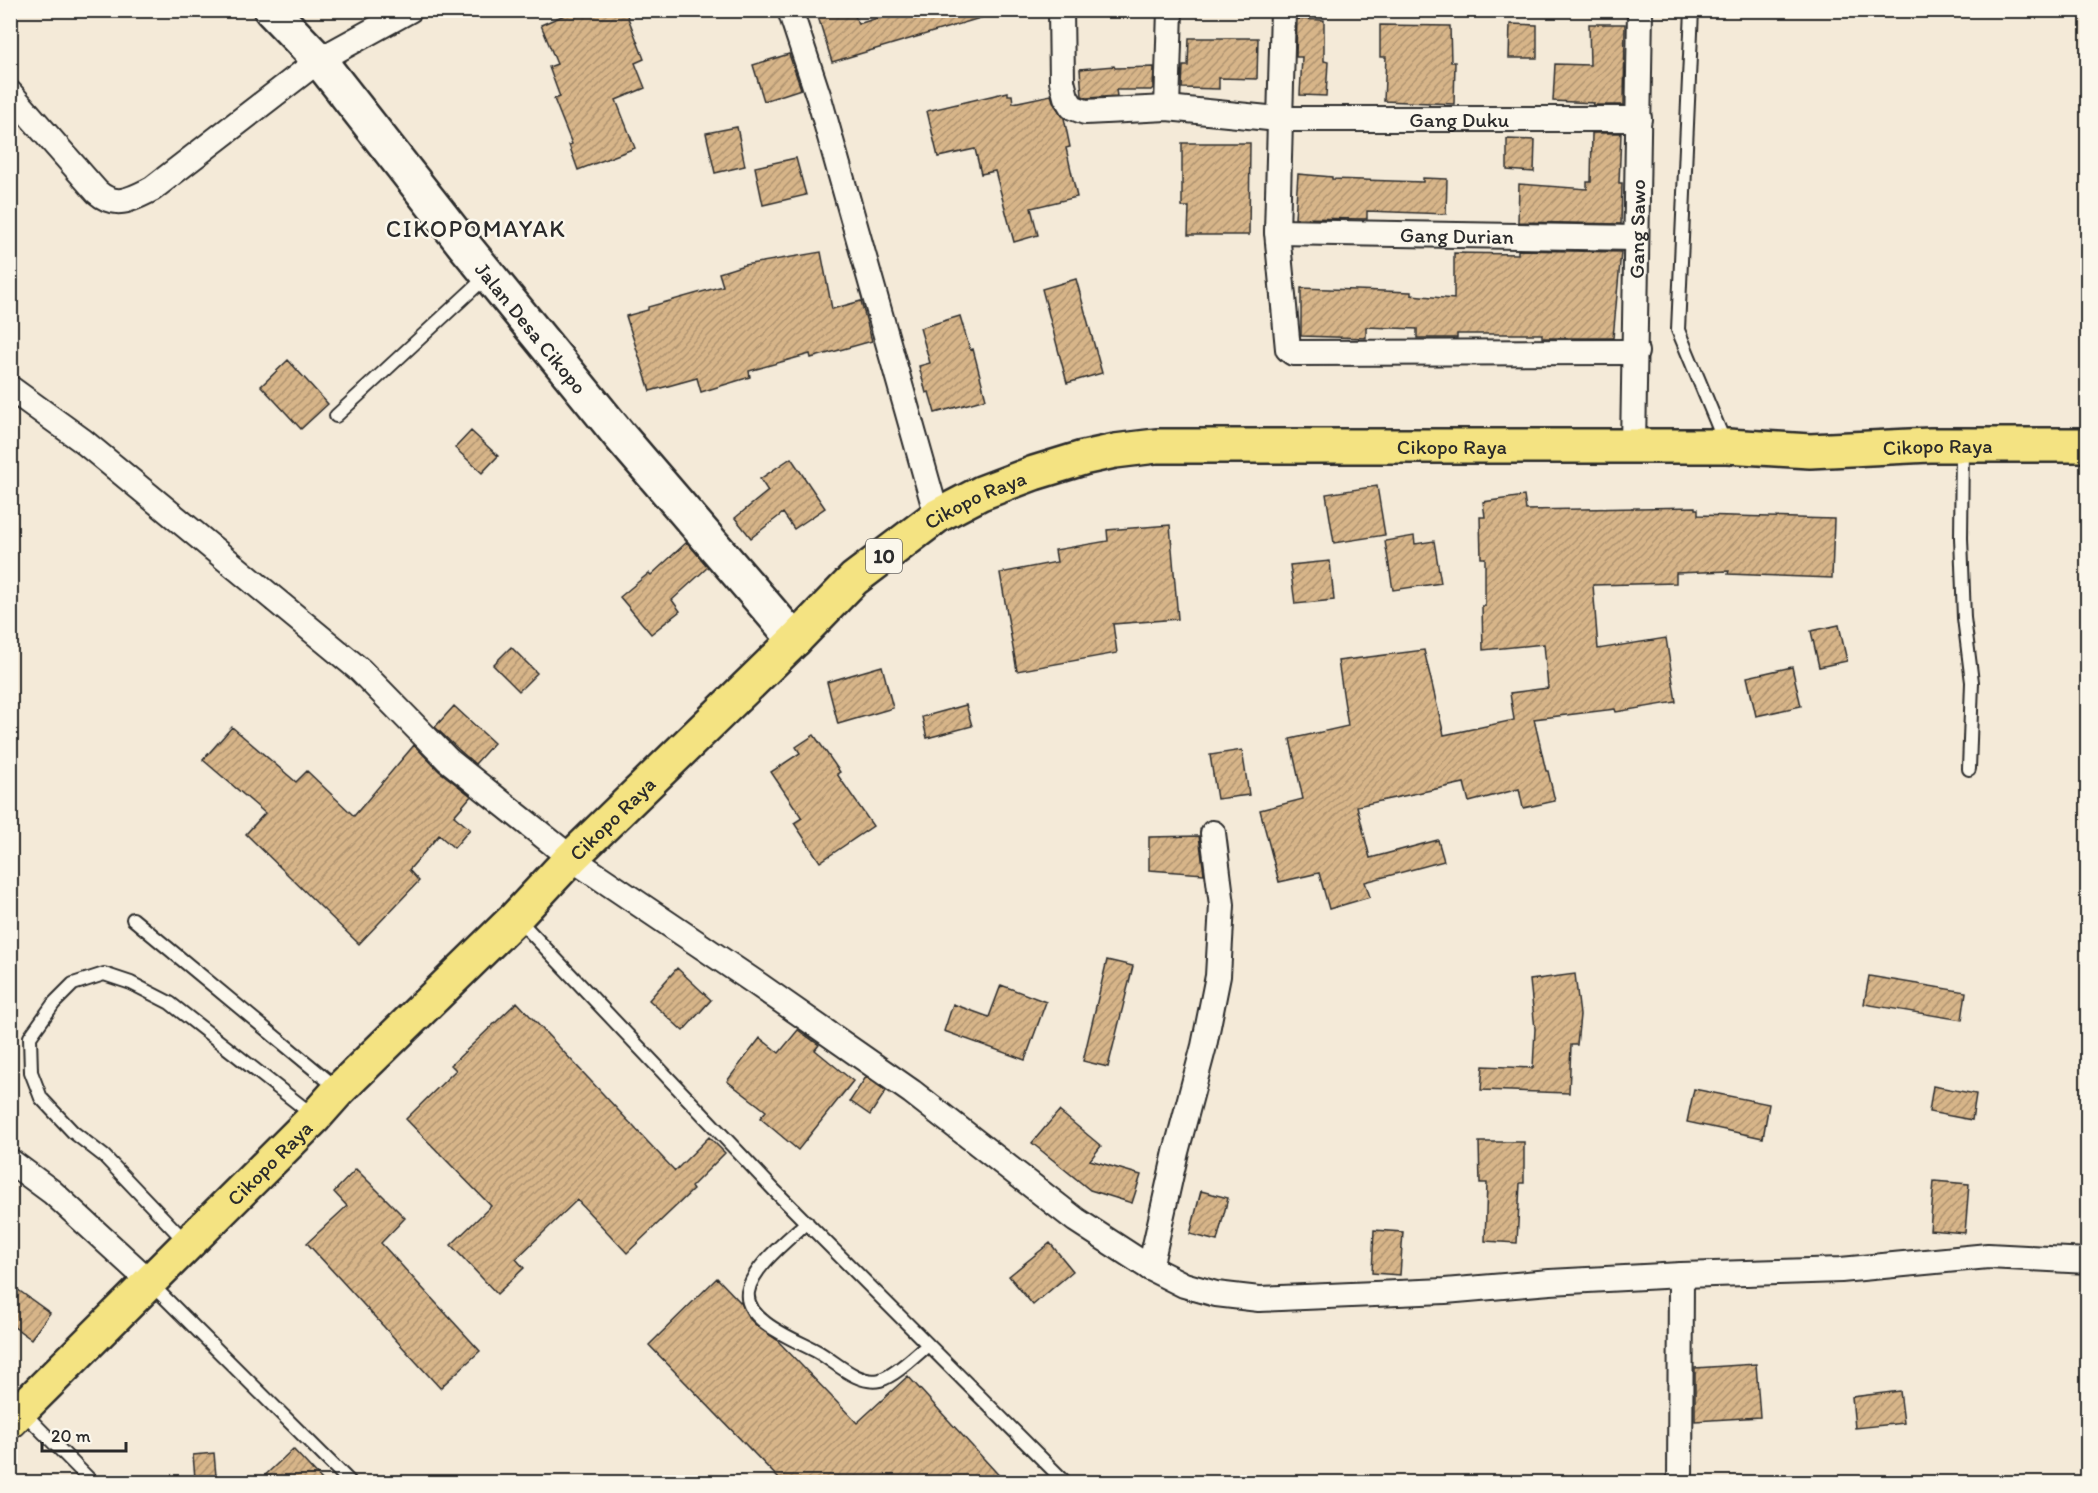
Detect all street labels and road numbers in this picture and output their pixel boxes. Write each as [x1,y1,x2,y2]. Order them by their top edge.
street label: Gang Duku [1409,107,1510,132]
street label: Gang Sawo [1623,179,1650,279]
street label: Gang Durian [1400,222,1514,248]
street label: Jalan Desa Cikopo [470,257,593,399]
street label: Cikopo Raya [1882,432,1993,460]
street label: Cikopo Raya [1397,434,1507,459]
street label: Cikopo Raya [919,465,1029,534]
road number: 10 [866,539,902,573]
street label: Cikopo Raya [564,771,660,866]
street label: Cikopo Raya [221,1115,317,1210]

